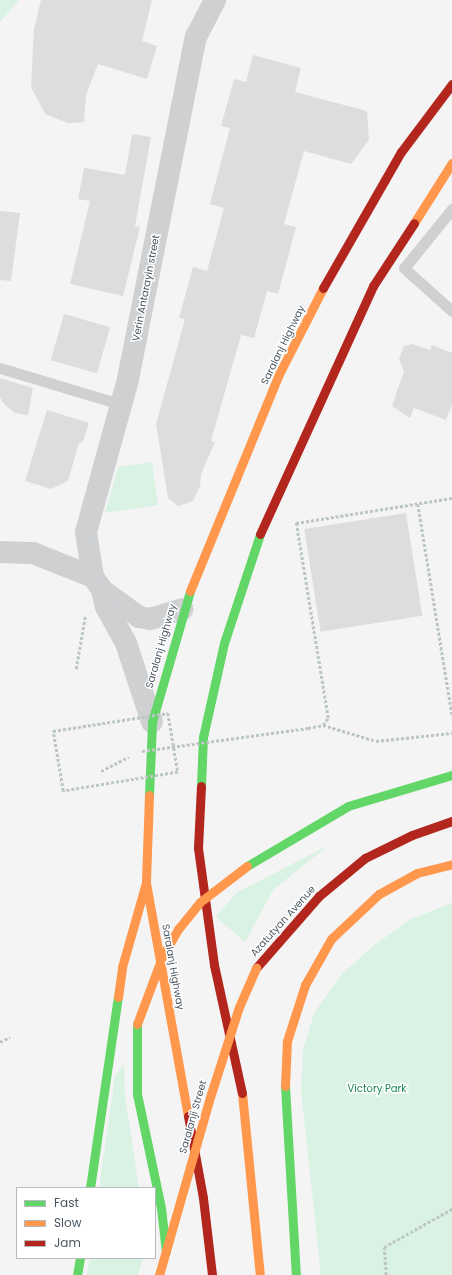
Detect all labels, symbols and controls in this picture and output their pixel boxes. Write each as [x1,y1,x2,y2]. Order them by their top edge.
street label: Verin Antarayin street [130,234,162,342]
street label: Saralanj Highway [259,303,307,387]
street label: Saralanj Highway [143,603,179,689]
street label: Azatutyan Avenue [248,883,318,959]
street label: Saralanj Highway [160,923,186,1011]
street label: Saralanji Street [177,1079,209,1155]
park label: Victory Park [348,1083,406,1095]
legend [16,1187,156,1259]
text: Fast [54,1194,79,1211]
text: Slow [54,1214,82,1231]
text: Jam [54,1234,81,1251]

